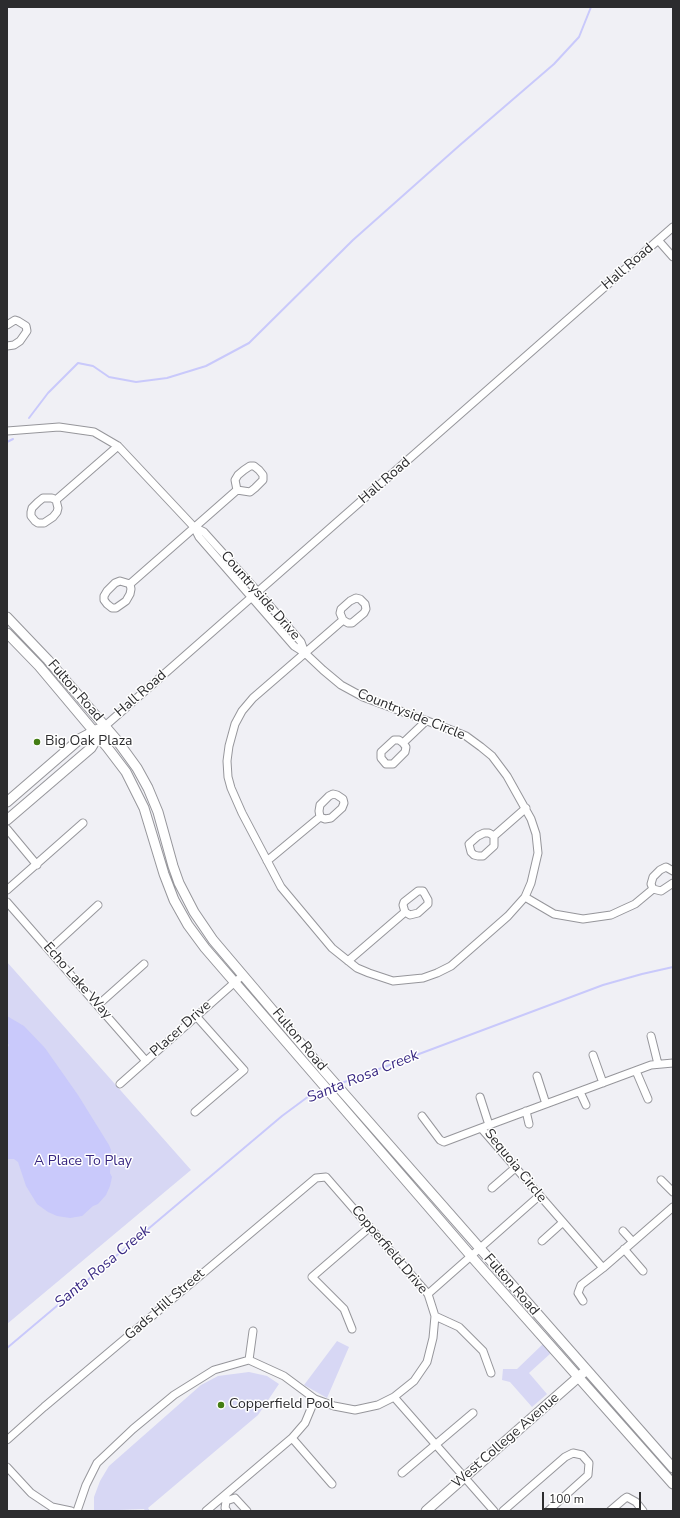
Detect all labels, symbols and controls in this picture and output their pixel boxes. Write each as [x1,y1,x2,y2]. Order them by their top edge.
street label: Hall Road [599,240,657,294]
street label: Hall Road [356,454,414,508]
street label: Countryside Drive [217,548,303,644]
street label: Fulton Road [44,657,106,725]
street label: Hall Road [112,667,170,721]
street label: Countryside Circle [355,686,467,744]
place label: Big Oak Plaza [45,734,133,750]
marker: Big Oak Plaza [32,737,42,747]
street label: Echo Lake Way [39,939,115,1023]
street label: Placer Drive [147,997,215,1061]
street label: Fulton Road [268,1005,330,1075]
water label: Santa Rosa Creek [305,1046,421,1108]
street label: Sequoia Circle [480,1126,550,1206]
park label: A Place To Play [34,1154,132,1170]
street label: Copperfield Drive [347,1202,431,1298]
water label: Santa Rosa Creek [52,1222,154,1312]
street label: Fulton Road [480,1251,542,1319]
street label: Gads Hill Street [122,1266,208,1344]
street label: West College Avenue [449,1390,563,1492]
place label: Copperfield Pool [229,1397,334,1413]
marker: Copperfield Pool [216,1400,226,1410]
scale bar [544,1484,643,1510]
text: 100 m [549,1491,584,1507]

